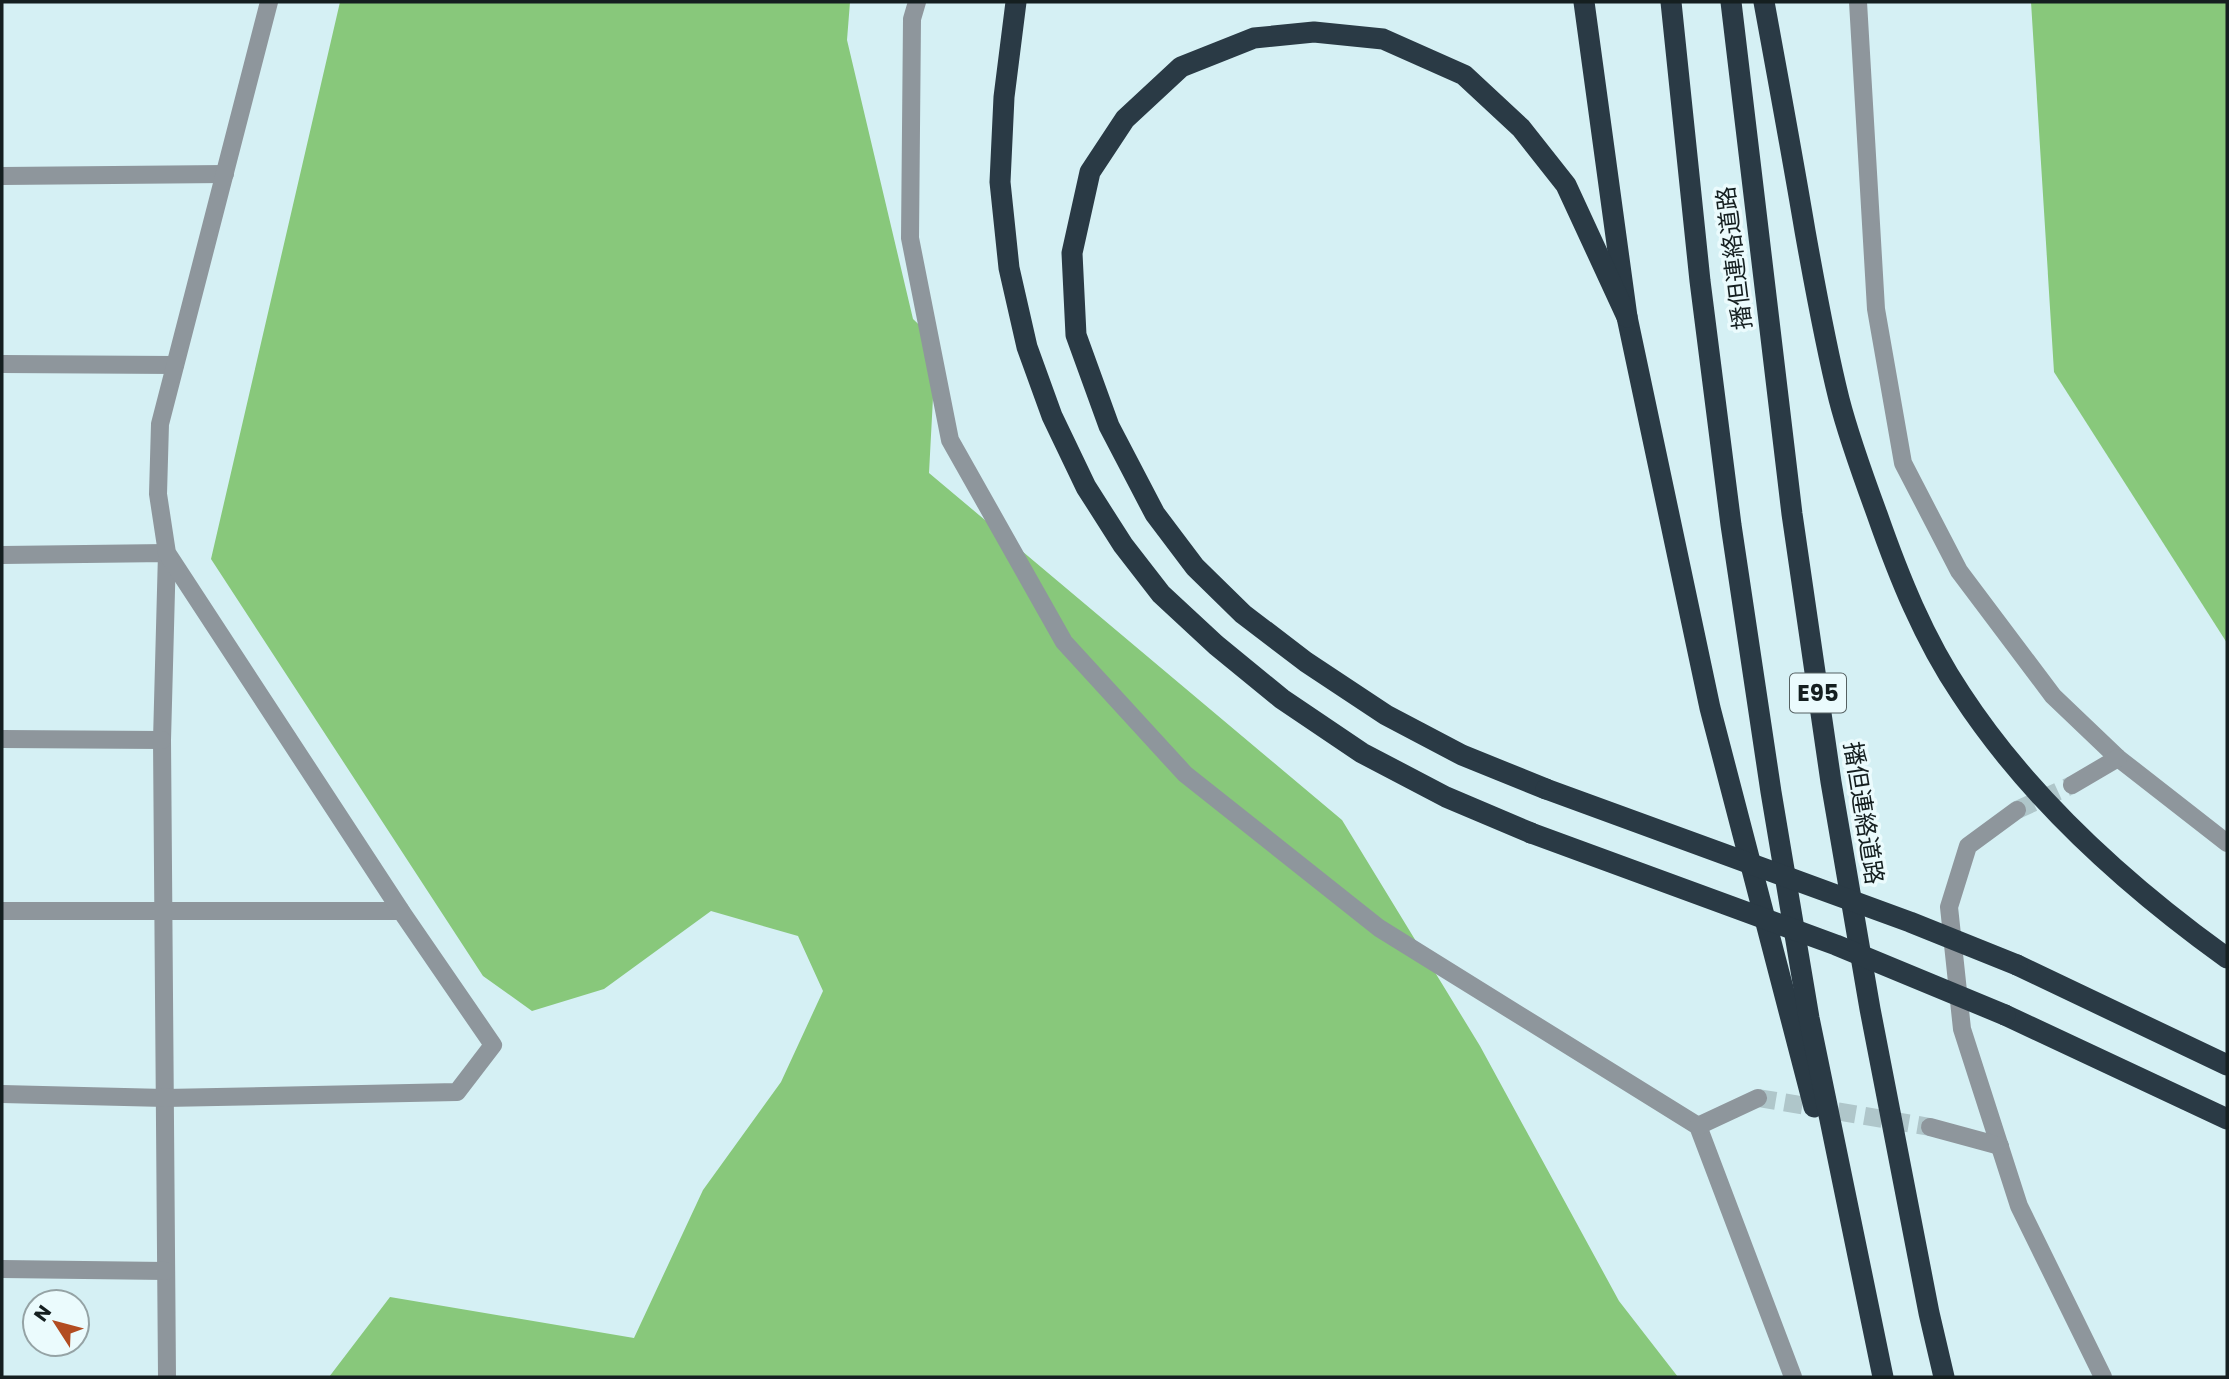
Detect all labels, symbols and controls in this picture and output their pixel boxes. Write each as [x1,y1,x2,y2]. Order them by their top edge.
street label: 播但連絡道路 [1709,185,1759,331]
road number: E95 [1790,674,1846,712]
street label: 播但連絡道路 [1836,739,1892,887]
north arrow [21,1288,91,1358]
text: N [28,1300,58,1327]

